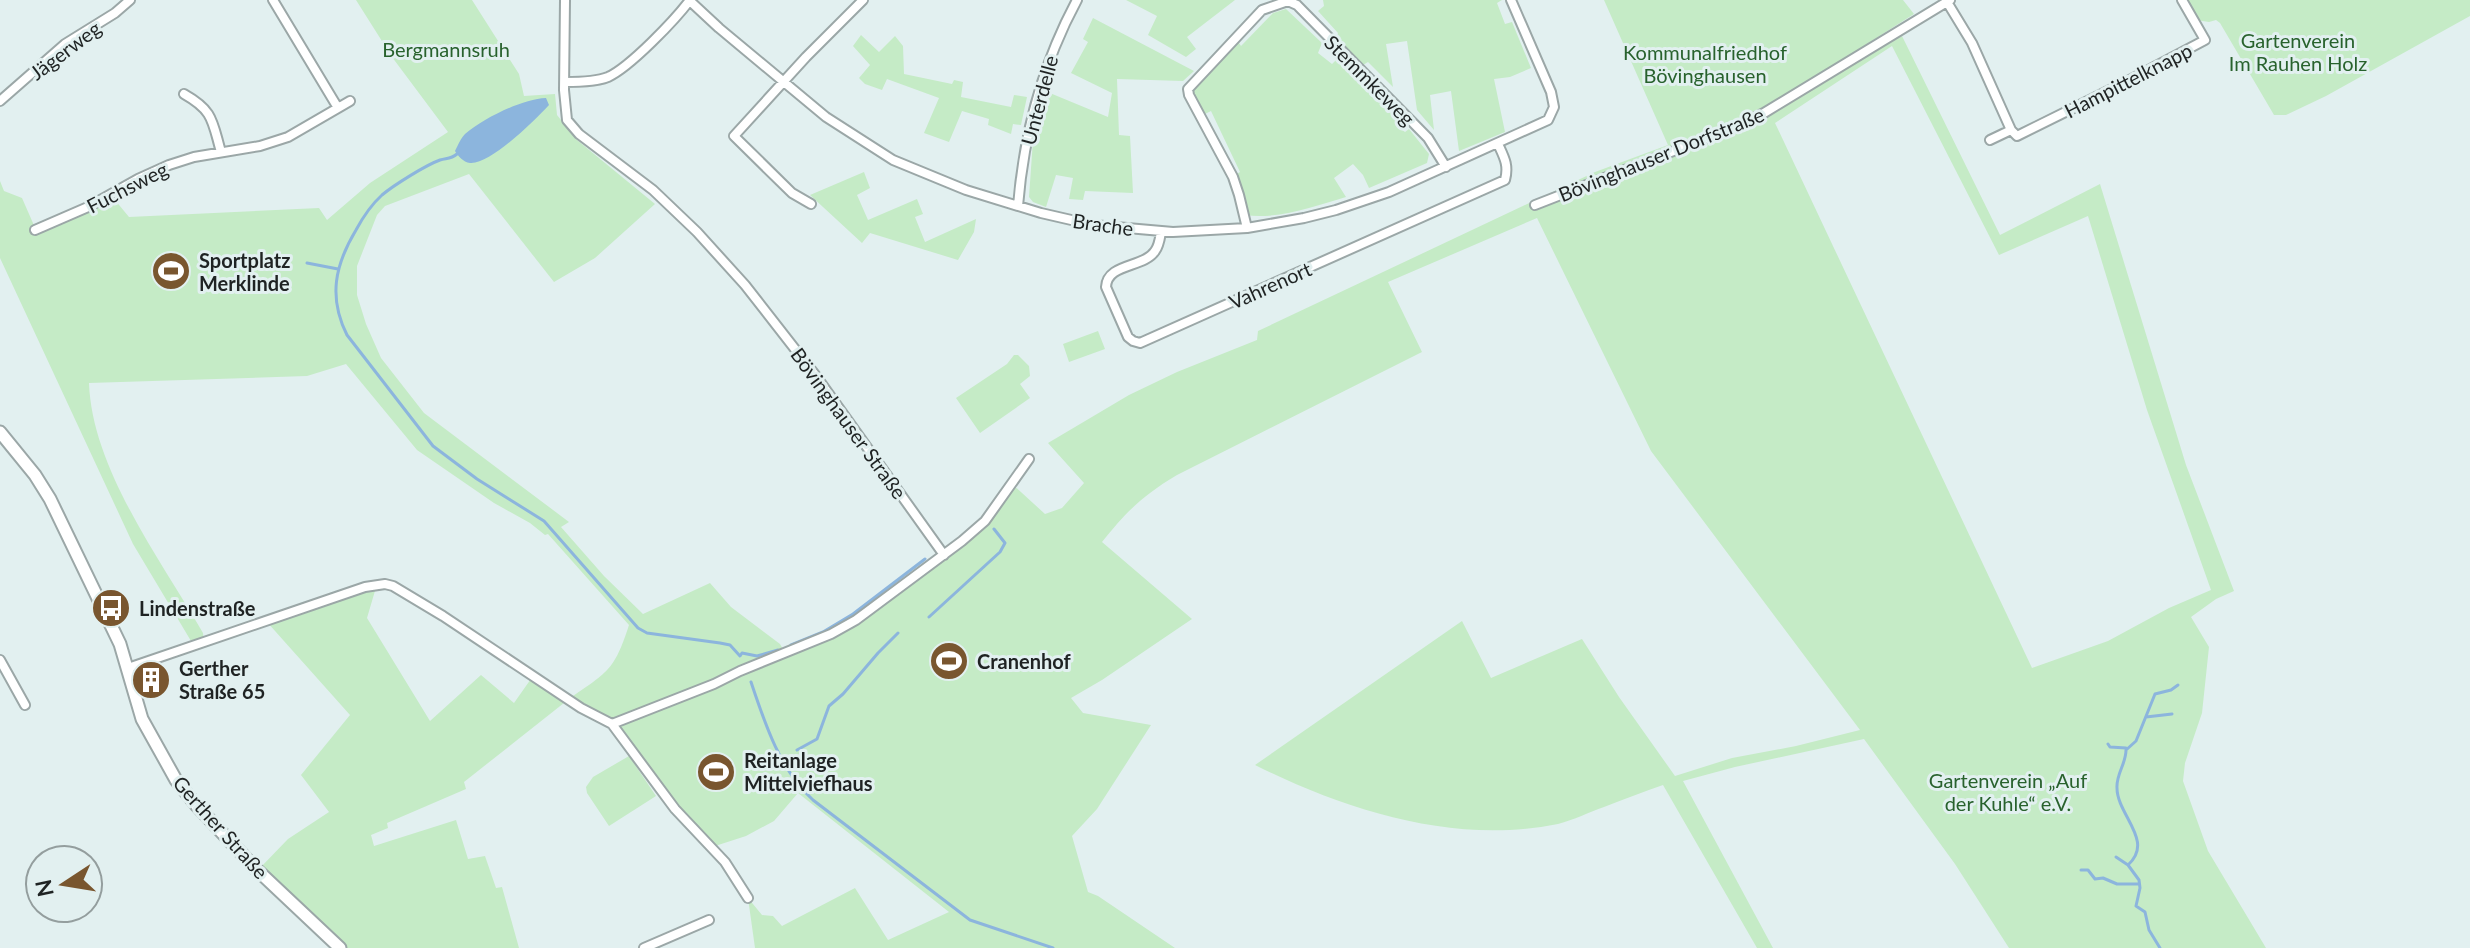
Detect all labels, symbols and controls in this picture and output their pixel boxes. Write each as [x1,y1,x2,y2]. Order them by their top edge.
street label: Jägerweg [25,16,105,84]
park label: Gartenverein Im Rauhen Holz [2229,28,2367,75]
street label: Stemmkeweg [1320,30,1420,130]
park label: Bergmannsruh [382,37,510,61]
street label: Hampittelknapp [2060,38,2196,122]
park label: Kommunalfriedhof Bövinghausen [1623,40,1787,87]
street label: Unterdelle [1016,53,1062,147]
street label: Bövinghauser Dorfstraße [1555,102,1767,206]
street label: Fuchsweg [83,156,171,218]
street label: Brache [1071,208,1135,240]
place label: Sportplatz Merklinde [199,248,291,295]
sports icon: Sportplatz Merklinde [150,250,192,292]
street label: Vahrenort [1225,256,1315,314]
street label: Bövinghauser Straße [786,343,912,503]
bus stop icon: Lindenstraße [90,587,132,629]
place label: Lindenstraße [139,596,256,620]
sports icon: Cranenhof [928,640,970,682]
place label: Cranenhof [977,649,1071,673]
place label: Gerther Straße 65 [179,656,265,703]
building icon: Gerther Straße 65 [130,659,172,701]
place label: Reitanlage Mittelviefhaus [744,748,873,795]
sports icon: Reitanlage Mittelviefhaus [695,751,737,793]
park label: Gartenverein „Auf der Kuhle“ e.V. [1929,768,2087,815]
street label: Gerther Straße [169,771,273,883]
north arrow [24,844,104,924]
text: N [29,877,59,899]

